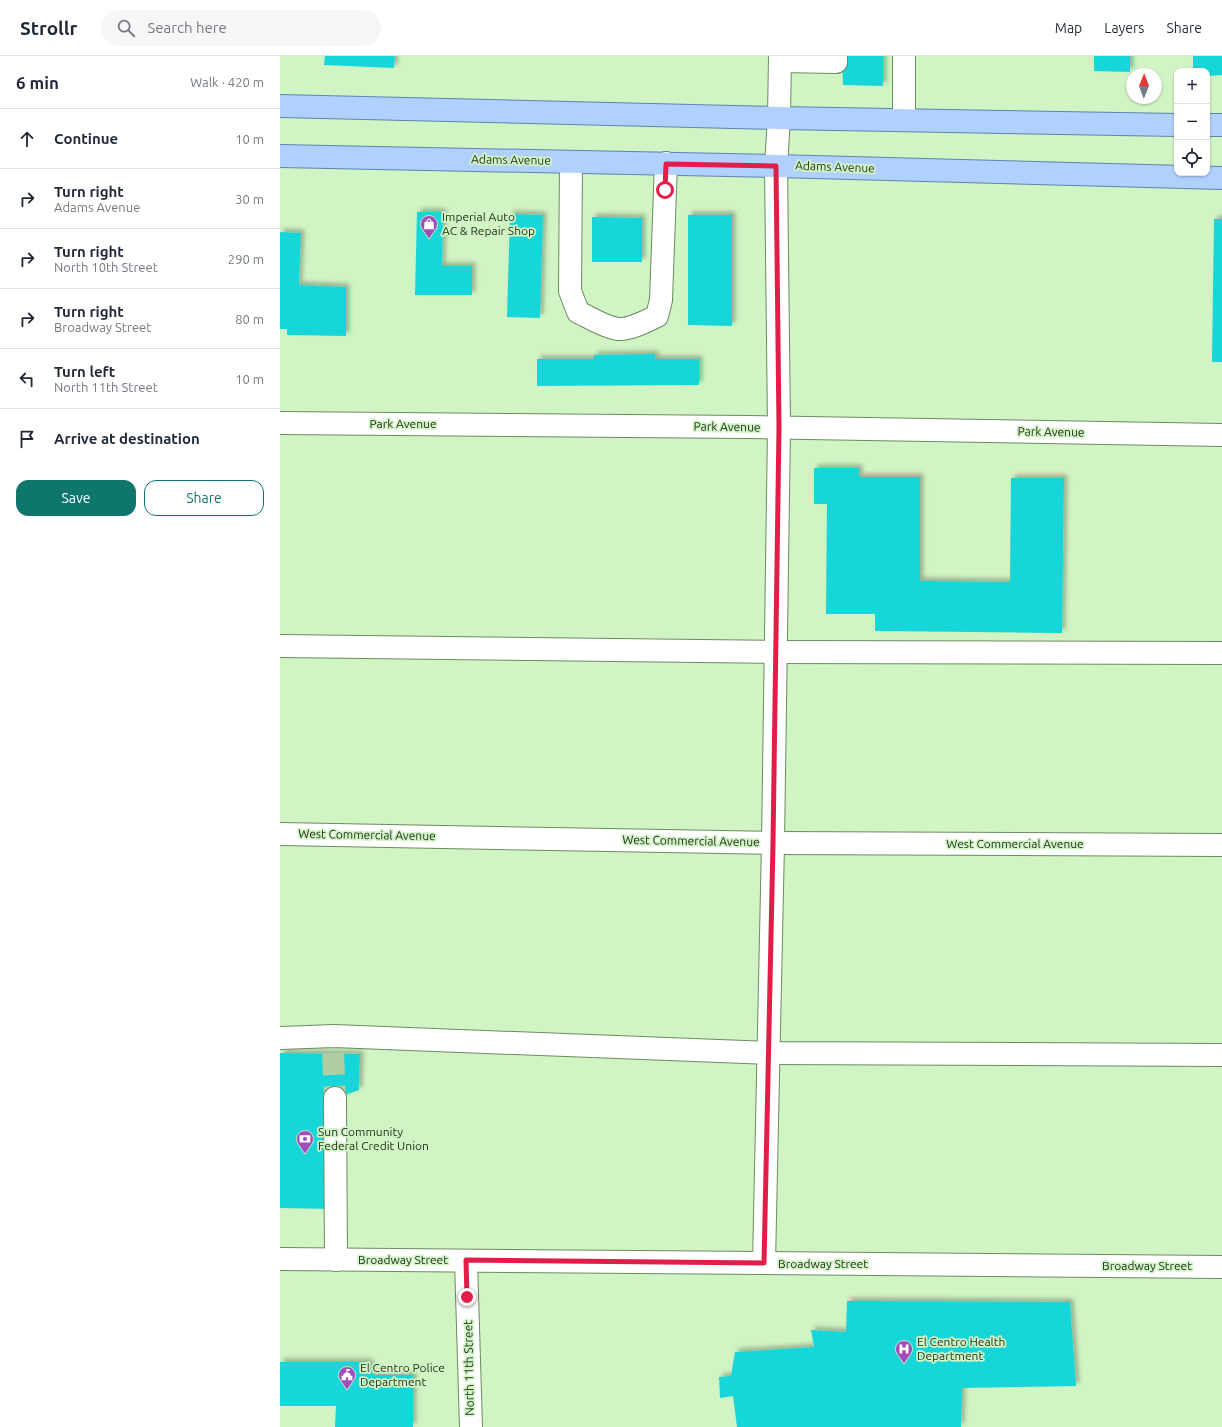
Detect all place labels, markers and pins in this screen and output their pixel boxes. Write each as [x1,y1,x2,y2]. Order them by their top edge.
place label: Imperial Auto AC & Repair Shop [442,210,535,237]
shop icon: Imperial Auto AC & Repair Shop [419,214,439,239]
place label: Sun Community Federal Credit Union [318,1125,429,1152]
bank icon: Sun Community Federal Credit Union [295,1129,315,1154]
place label: El Centro Health Department [917,1335,1005,1362]
hospital icon: El Centro Health Department [894,1339,914,1364]
place label: El Centro Police Department [360,1361,445,1388]
public building icon: El Centro Police Department [337,1365,357,1390]

